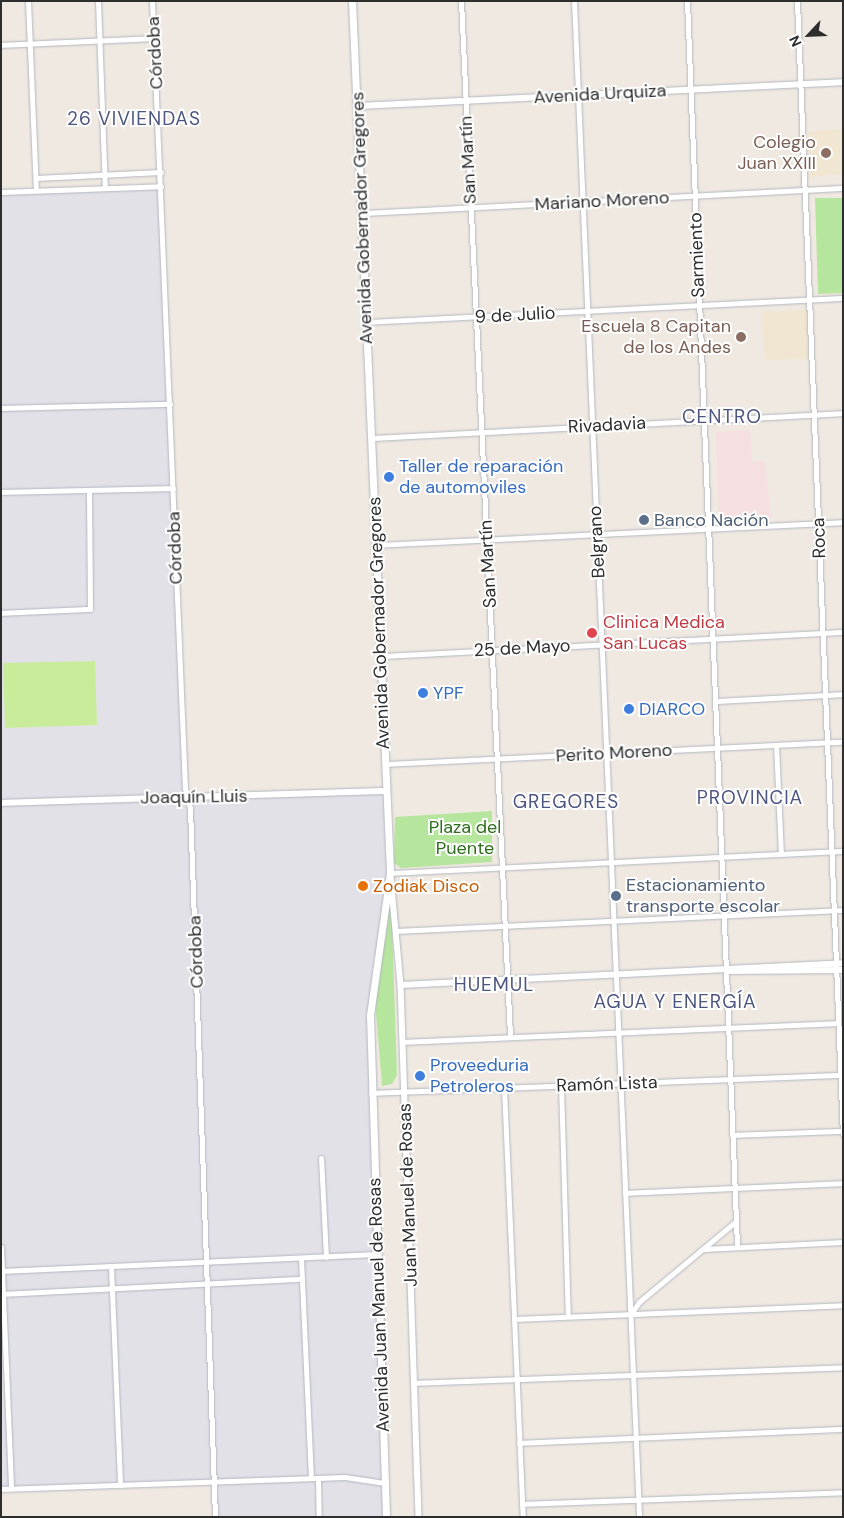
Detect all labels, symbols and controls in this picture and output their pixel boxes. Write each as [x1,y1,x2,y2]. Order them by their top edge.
north arrow [784,10,834,60]
street label: Córdoba [142,16,168,90]
text: N [785,33,806,50]
street label: Avenida Urquiza [533,80,667,108]
street label: Avenida Gobernador Gregores [347,91,377,345]
district label: 26 VIVIENDAS [66,108,202,130]
street label: San Martín [455,115,481,205]
place label: Colegio Juan XXIII [737,132,816,174]
marker: Colegio Juan XXIII [820,147,832,159]
street label: Mariano Moreno [534,187,670,215]
street label: Sarmiento [685,212,709,298]
street label: 9 de Julio [474,302,556,328]
place label: Escuela 8 Capitan de los Andes [581,316,731,358]
marker: Escuela 8 Capitan de los Andes [735,331,747,343]
district label: CENTRO [681,406,763,428]
street label: Rivadavia [567,412,647,438]
place label: Taller de reparación de automoviles [399,456,563,498]
marker: Taller de reparación de automoviles [383,471,395,483]
street label: Avenida Gobernador Gregores [364,496,394,750]
street label: Belgrano [584,505,610,579]
place label: Banco Nación [654,509,769,531]
street label: Córdoba [163,511,187,585]
marker: Banco Nación [638,514,650,526]
street label: Roca [807,517,831,559]
street label: San Martín [475,519,501,609]
place label: Clinica Medica San Lucas [603,612,725,654]
marker: Clinica Medica San Lucas [585,626,599,640]
street label: 25 de Mayo [473,635,571,661]
place label: YPF [433,682,464,704]
marker: YPF [417,687,429,699]
place label: DIARCO [639,698,705,720]
marker: DIARCO [623,703,635,715]
street label: Perito Moreno [555,739,673,767]
street label: Joaquín Lluis [140,785,248,809]
district label: PROVINCIA [696,787,804,809]
district label: GREGORES [512,791,620,813]
park label: Plaza del Puente [429,817,501,860]
place label: Zodiak Disco [373,875,479,897]
place label: Estacionamiento transporte escolar [626,875,780,918]
marker: Zodiak Disco [357,880,369,892]
marker: Estacionamiento transporte escolar [610,890,622,902]
street label: Córdoba [184,915,208,989]
district label: HUEMUL [453,974,535,996]
district label: AGUA Y ENERGÍA [592,991,758,1013]
place label: Proveeduria Petroleros [430,1055,529,1098]
marker: Proveeduria Petroleros [414,1070,426,1082]
street label: Ramón Lista [556,1071,658,1097]
street label: Juan Manuel de Rosas [394,1103,422,1287]
street label: Avenida Juan Manuel de Rosas [364,1177,394,1433]

